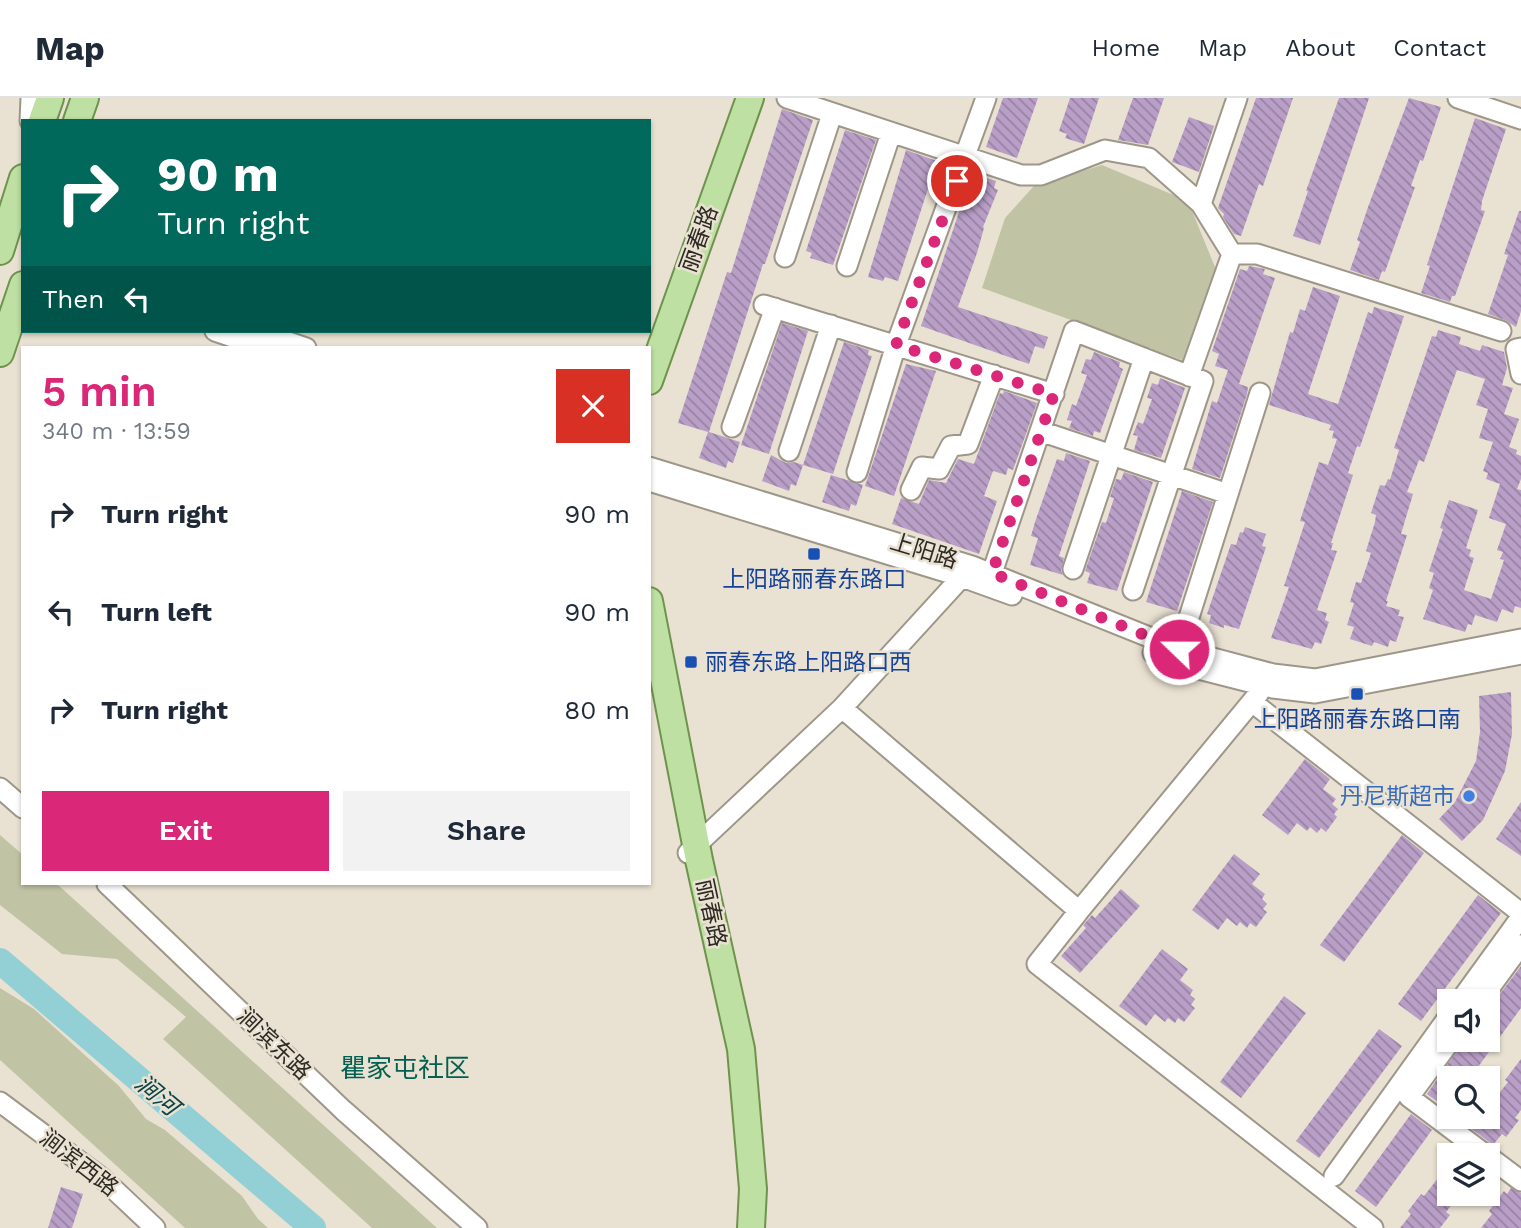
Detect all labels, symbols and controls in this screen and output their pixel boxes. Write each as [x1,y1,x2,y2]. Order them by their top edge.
text: Map [35,29,105,68]
text: Home [1092,34,1160,62]
text: Map [1198,34,1247,62]
text: About [1285,34,1355,62]
text: Contact [1393,34,1486,62]
text: 90 m [157,145,279,203]
icon: right [42,147,133,238]
pin [927,151,987,211]
icon: arrive [938,162,976,200]
street label: 丽春路 [675,202,723,276]
text: Turn right [157,204,309,242]
icon: left [118,280,156,318]
text: Then [42,284,104,314]
text: 5 min [42,367,157,416]
button: close [556,369,630,443]
text: 340 m · 13:59 [42,418,191,445]
icon: right [42,495,80,533]
text: Turn right [101,499,228,529]
text: 90 m [564,499,630,529]
street label: 上阳路 [887,528,961,574]
marker: 上阳路丽春东路口 [806,546,822,562]
place label: 上阳路丽春东路口 [722,566,906,593]
icon: left [42,593,80,631]
text: Turn left [101,597,212,627]
text: 90 m [564,597,630,627]
position arrow [1142,612,1216,686]
place label: 丽春东路上阳路口西 [705,649,912,676]
marker: 丽春东路上阳路口西 [683,654,699,670]
marker: 上阳路丽春东路口南 [1349,686,1365,702]
icon: right [42,691,80,729]
text: Turn right [101,695,228,725]
text: 80 m [564,695,630,725]
place label: 上阳路丽春东路口南 [1254,706,1461,733]
place label: 丹尼斯超市 [1340,783,1455,810]
marker: 丹尼斯超市 [1461,788,1477,804]
button: Exit [42,791,329,871]
button: Share [343,791,630,871]
street label: 丽春路 [691,876,731,950]
map controls [1437,989,1500,1206]
button: sound [1437,989,1500,1052]
street label: 涧滨东路 [232,1002,316,1086]
district label: 瞿家屯社区 [340,1053,470,1083]
button: search [1437,1066,1500,1129]
water label: 涧河 [130,1069,187,1124]
street label: 涧滨西路 [34,1124,124,1202]
button: layers [1437,1143,1500,1206]

